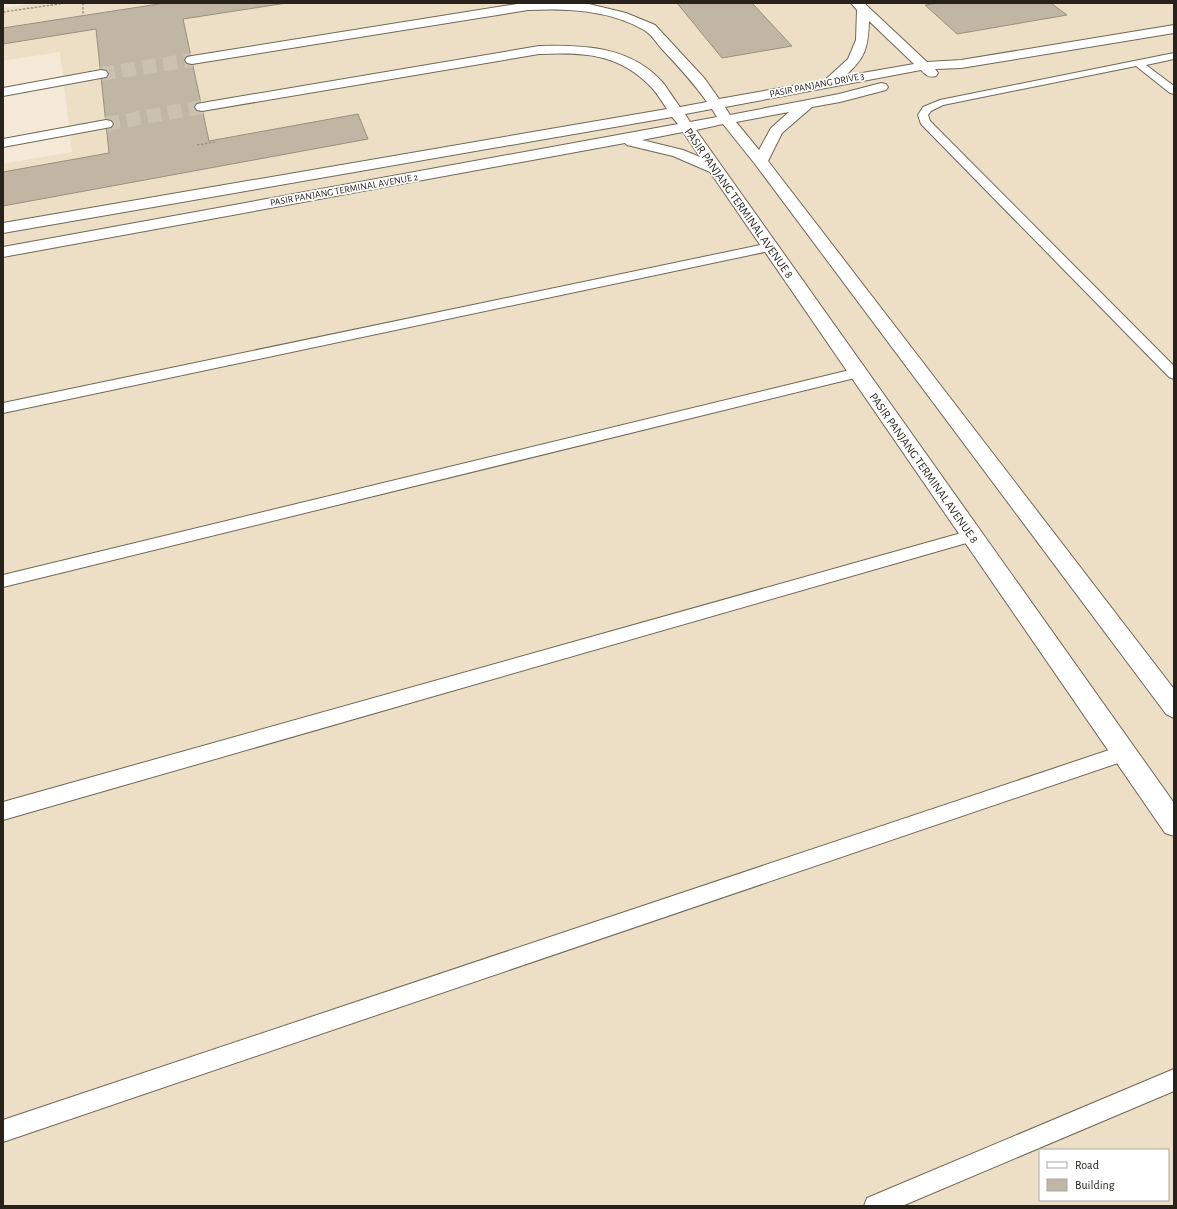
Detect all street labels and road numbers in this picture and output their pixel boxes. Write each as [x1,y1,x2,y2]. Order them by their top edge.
street label: PASIR PANJANG DRIVE 3 [769,71,865,99]
street label: PASIR PANJANG TERMINAL AVENUE 8 [682,126,796,280]
street label: PASIR PANJANG TERMINAL AVENUE 2 [269,172,419,208]
street label: PASIR PANJANG TERMINAL AVENUE 8 [867,391,981,545]

